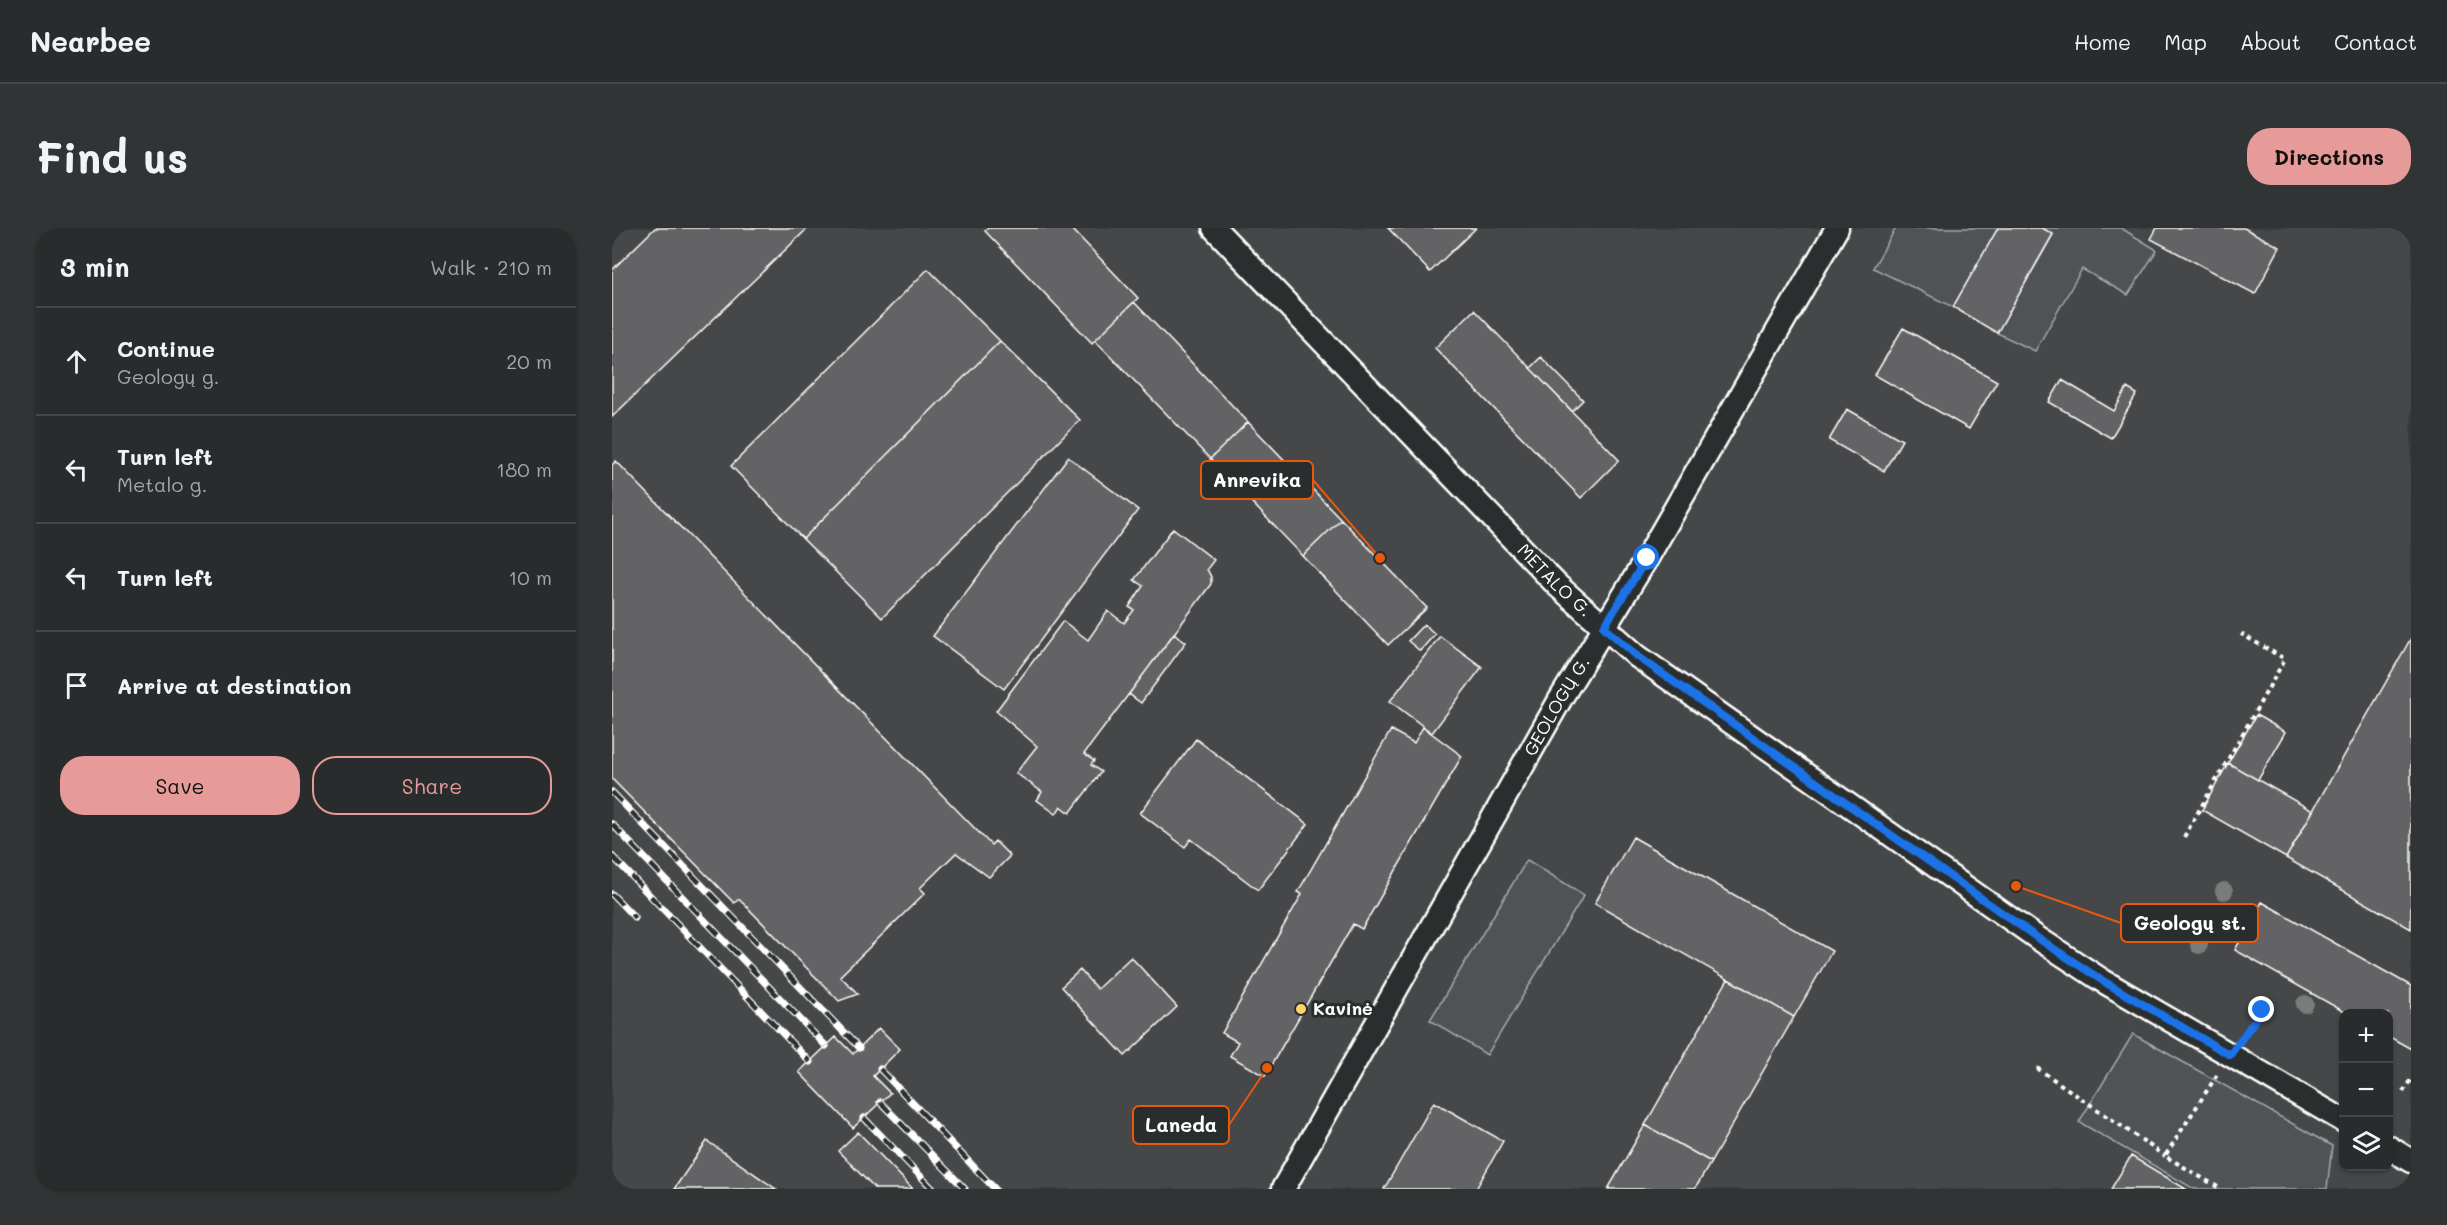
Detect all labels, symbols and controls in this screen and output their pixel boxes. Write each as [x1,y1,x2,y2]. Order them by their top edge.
text: Nearbee [30,23,151,59]
text: Home [2074,28,2131,55]
text: Map [2164,28,2207,55]
text: About [2240,28,2301,55]
text: Contact [2334,28,2417,55]
button: Directions [2247,128,2411,185]
text: Find us [36,129,188,184]
text: 3 min [60,250,129,284]
text: Walk · 210 m [430,254,552,280]
text: Continue [117,334,215,363]
icon: ahead [60,345,93,378]
text: 20 m [506,348,552,374]
text: Geologų g. [117,363,219,389]
text: Turn left [117,442,213,471]
icon: left [60,453,93,486]
text: 180 m [496,456,552,482]
callout: Anrevika [1201,461,1313,499]
text: Anrevika [1213,466,1301,492]
text: Metalo g. [117,471,207,497]
street label: METALO G. [1513,538,1597,622]
route start [1633,544,1659,570]
icon: left [60,561,93,594]
text: Turn left [117,563,213,592]
text: 10 m [508,564,552,590]
street label: GEOLOGŲ G. [1518,652,1595,760]
icon: arrive [60,669,93,702]
text: Arrive at destination [117,671,352,700]
button: Save [60,756,300,815]
button: Share [312,756,552,815]
callout: Geologų st. [2121,904,2258,942]
text: Geologų st. [2134,909,2246,935]
place label: Kavinė [1313,996,1373,1020]
route end [2248,996,2274,1022]
marker: Kavinė [1294,1002,1308,1016]
map controls [2339,1009,2393,1171]
button: + [2339,1009,2393,1063]
button: − [2339,1063,2393,1117]
callout: Laneda [1133,1106,1229,1144]
text: Laneda [1145,1111,1217,1137]
button: layers [2339,1117,2393,1171]

